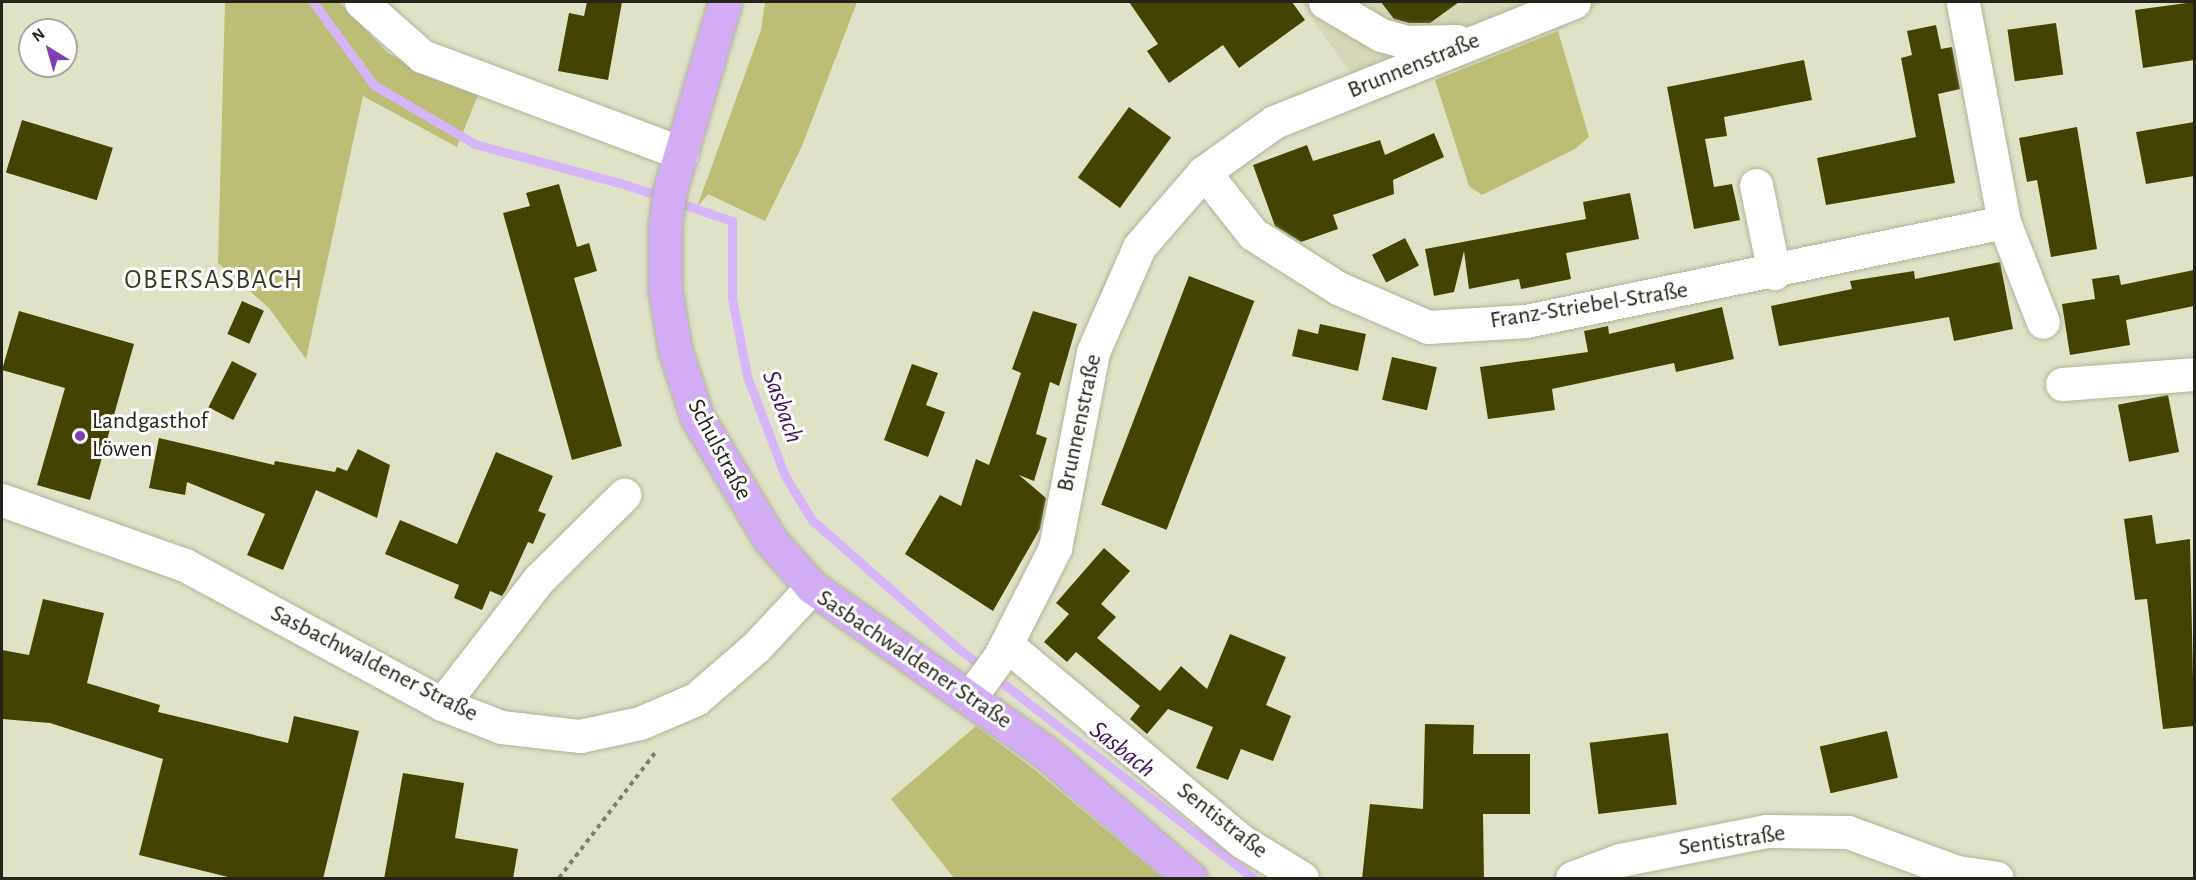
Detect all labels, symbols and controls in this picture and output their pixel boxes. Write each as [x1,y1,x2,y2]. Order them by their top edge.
north arrow [18,18,78,78]
text: N [29,25,48,45]
street label: Brunnenstraße [1344,26,1484,106]
district label: OBERSASBACH [124,264,304,296]
street label: Franz-Striebel-Straße [1488,276,1690,336]
street label: Brunnenstraße [1051,352,1109,494]
water label: Sasbach [755,367,809,447]
street label: Schulstraße [680,395,758,505]
place label: Landgasthof Löwen [92,408,208,464]
marker: Landgasthof Löwen [73,429,87,443]
street label: Sasbachwaldener Straße [811,584,1017,736]
street label: Sasbachwaldener Straße [265,599,483,729]
water label: Sasbach [1083,715,1161,785]
street label: Sentistraße [1171,777,1273,865]
street label: Sentistraße [1677,819,1787,863]

